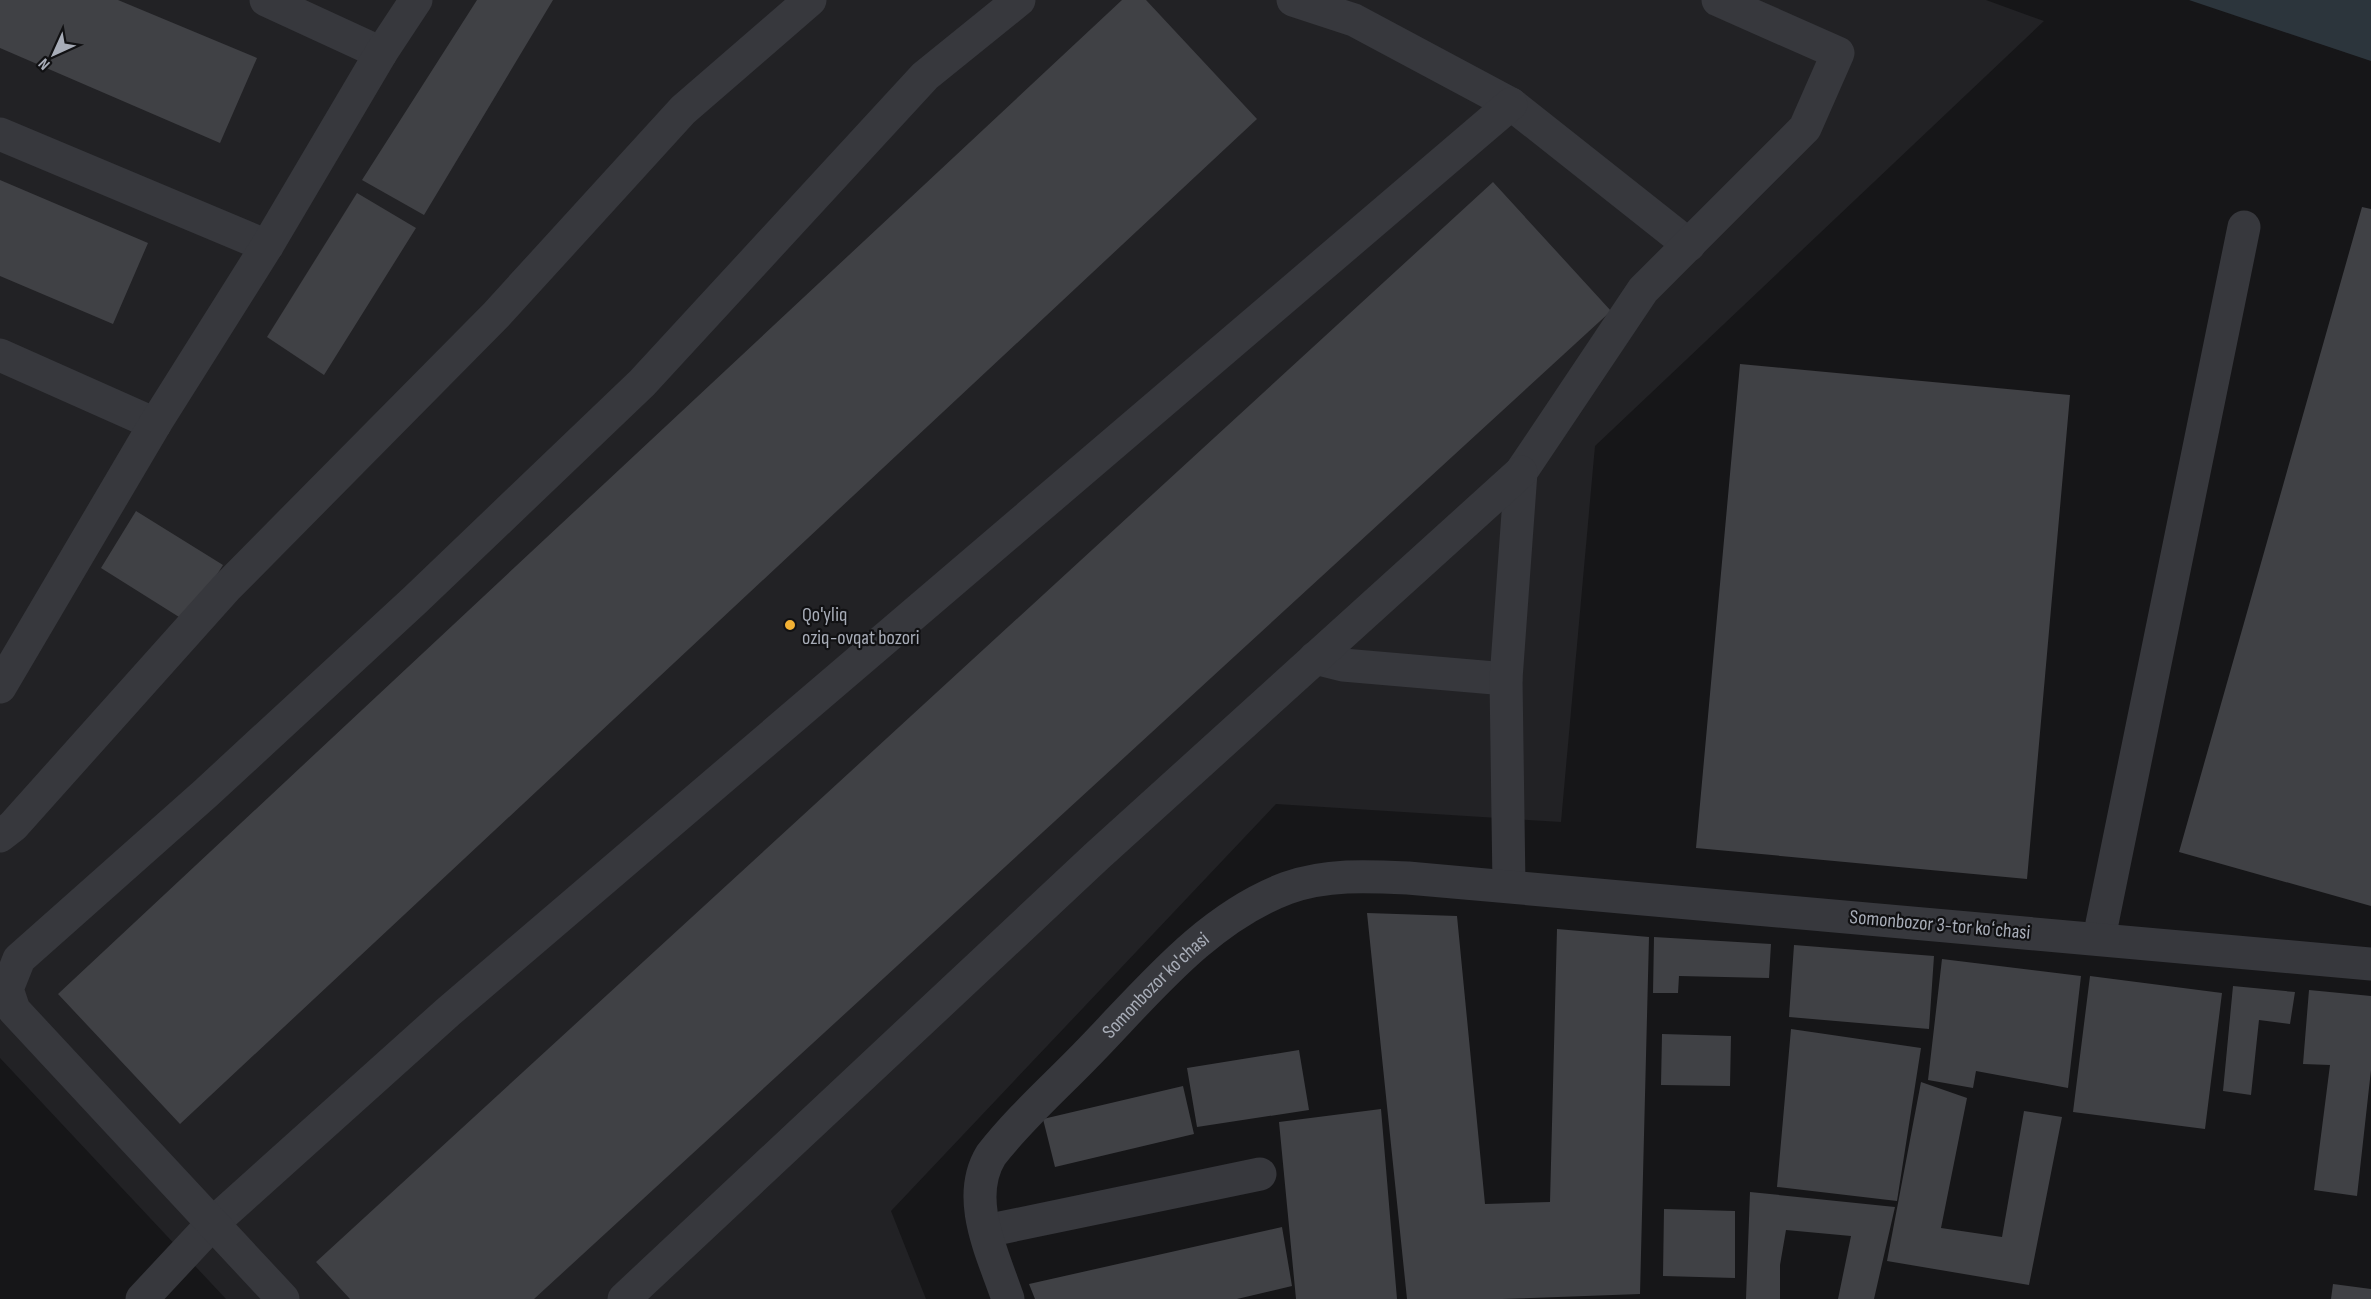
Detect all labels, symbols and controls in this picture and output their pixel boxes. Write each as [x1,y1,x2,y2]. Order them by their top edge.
north arrow [24,24,84,84]
text: N [35,54,54,73]
place label: Qo'yliq oziq-ovqat bozori [802,603,919,650]
marker: Qo'yliq oziq-ovqat bozori [783,618,797,632]
street label: Somonbozor 3-tor koʻchasi [1849,905,2031,945]
street label: Somonbozor ko'chasi [1097,927,1214,1044]

